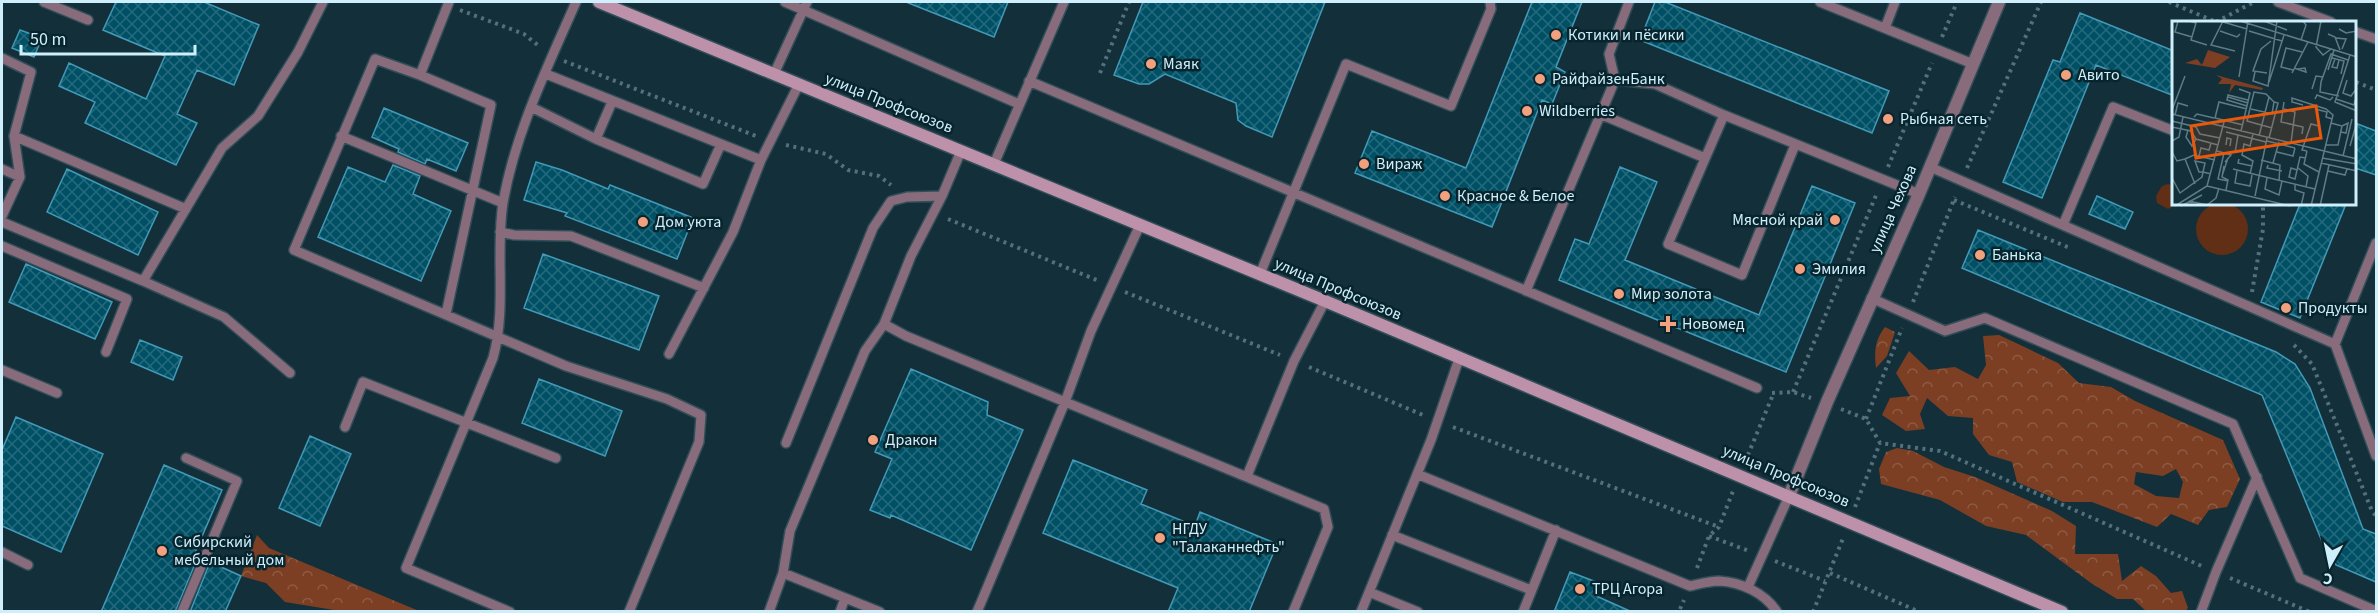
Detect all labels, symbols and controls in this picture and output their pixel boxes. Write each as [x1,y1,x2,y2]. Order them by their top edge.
scale bar [21,18,195,56]
inset map [2172,21,2357,206]
place label: Котики и пёсики [1568,24,1684,46]
text: 50 m [30,27,66,52]
marker: Котики и пёсики [1549,28,1563,42]
place label: Маяк [1163,53,1199,75]
marker: Маяк [1144,57,1158,71]
place label: Авито [2078,64,2120,86]
street label: улица Профсоюзов [822,67,956,139]
place label: РайфайзенБанк [1552,68,1665,90]
marker: Авито [2059,68,2073,82]
marker: РайфайзенБанк [1533,72,1547,86]
place label: Wildberries [1539,100,1615,122]
marker: Wildberries [1520,104,1534,118]
place label: Рыбная сеть [1900,108,1987,130]
marker: Рыбная сеть [1881,112,1895,126]
place label: Вираж [1376,153,1422,175]
marker: Вираж [1357,157,1371,171]
street label: улица Чехова [1864,161,1922,257]
place label: Красное & Белое [1457,185,1574,207]
marker: Красное & Белое [1438,189,1452,203]
place label: Мясной край [1732,209,1823,231]
place label: Дом уюта [655,211,721,233]
marker: Мясной край [1828,213,1842,227]
marker: Дом уюта [636,215,650,229]
place label: Банька [1992,244,2042,266]
marker: Банька [1973,248,1987,262]
street label: улица Профсоюзов [1271,252,1405,326]
place label: Эмилия [1812,258,1866,280]
marker: Эмилия [1793,262,1807,276]
place label: Мир золота [1631,283,1712,305]
marker: Мир золота [1612,287,1626,301]
place label: Продукты [2298,297,2368,319]
marker: Продукты [2279,301,2293,315]
place label: Новомед [1682,313,1745,335]
marker: Новомед [1659,315,1677,333]
place label: Дракон [885,429,938,451]
marker: Дракон [866,433,880,447]
street label: улица Профсоюзов [1719,439,1853,513]
place label: НГДУ "Талаканнефть" [1172,518,1285,558]
place label: Сибирский мебельный дом [174,531,284,571]
marker: НГДУ "Талаканнефть" [1153,531,1167,545]
north arrow [2300,535,2360,595]
marker: Сибирский мебельный дом [155,544,169,558]
text: С [2321,567,2334,590]
place label: ТРЦ Агора [1592,578,1663,600]
marker: ТРЦ Агора [1573,582,1587,596]

